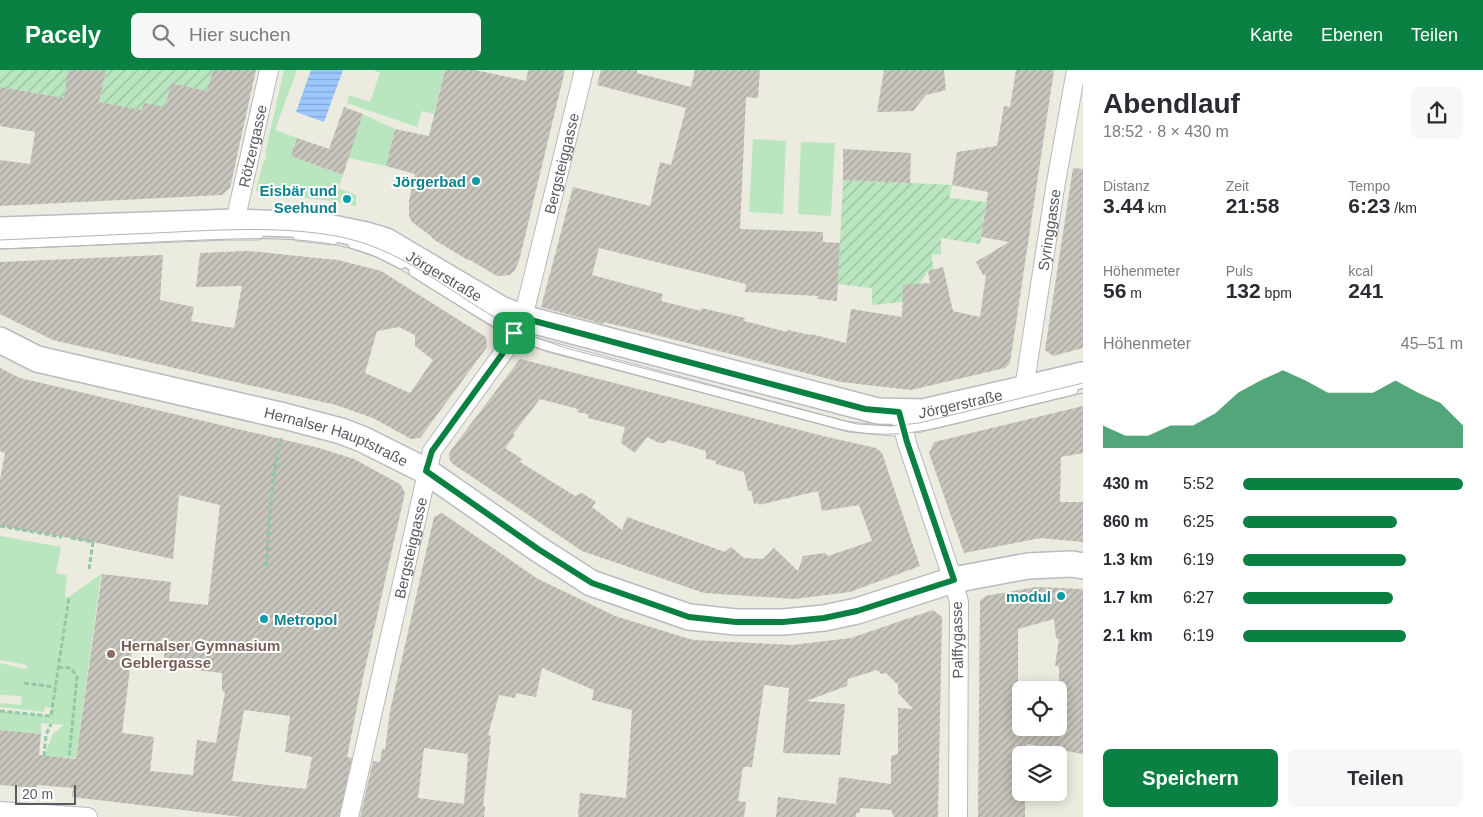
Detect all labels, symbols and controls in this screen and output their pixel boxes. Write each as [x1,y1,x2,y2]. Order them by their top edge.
search box [131,13,481,58]
text: Pacely [25,21,101,48]
icon: search [149,21,177,49]
text: Hier suchen [189,24,290,45]
text: Karte [1250,25,1293,45]
text: Ebenen [1321,25,1383,45]
text: Teilen [1411,25,1458,45]
button: share [1411,87,1463,139]
text: Abendlauf [1103,88,1240,119]
street label: Rötzergasse [235,103,270,189]
street label: Bergsteiggasse [540,111,582,216]
text: 18:52 · 8 × 430 m [1103,123,1229,140]
place label: Jörgerbad [393,173,466,190]
marker: Jörgerbad [470,175,482,187]
text: Distanz [1103,178,1150,194]
text: Zeit [1226,178,1249,194]
text: Tempo [1348,178,1390,194]
place label: Eisbär und Seehund [259,182,337,216]
street label: Syringgasse [1034,188,1063,272]
marker: Eisbär und Seehund [341,193,353,205]
text: 3.44 [1103,194,1144,217]
text: 21:58 [1226,194,1279,217]
text: 6:23 [1348,194,1390,217]
text: km [1144,200,1166,216]
text: /km [1390,200,1417,216]
street label: Jörgerstraße [404,247,485,305]
text: Höhenmeter [1103,263,1180,279]
text: Puls [1226,263,1253,279]
text: kcal [1348,263,1373,279]
text: 56 [1103,279,1126,302]
text: 132 [1226,279,1261,302]
text: 241 [1348,279,1383,302]
text: m [1126,285,1142,301]
text: bpm [1261,285,1292,301]
pin [493,312,535,354]
icon: arrive [500,319,528,347]
text: Höhenmeter [1103,335,1191,352]
text: 45–51 m [1401,335,1463,352]
street label: Jörgerstraße [919,385,1004,421]
street label: Hernalser Hauptstraße [263,403,411,469]
text: 430 m [1103,475,1148,492]
text: 5:52 [1183,475,1214,492]
street label: Bergsteiggasse [390,496,430,600]
text: 860 m [1103,513,1148,530]
text: 6:25 [1183,513,1214,530]
text: 1.3 km [1103,551,1153,568]
text: 6:19 [1183,551,1214,568]
place label: modul [1006,588,1051,605]
text: 1.7 km [1103,589,1153,606]
text: 6:27 [1183,589,1214,606]
marker: modul [1055,590,1067,602]
street label: Palffygasse [948,601,966,679]
place label: Metropol [274,611,337,628]
marker: Metropol [258,613,270,625]
text: 2.1 km [1103,627,1153,644]
text: 6:19 [1183,627,1214,644]
place label: Hernalser Gymnasium Geblergasse [121,637,280,671]
marker: Hernalser Gymnasium Geblergasse [105,648,117,660]
map controls [1012,681,1067,801]
button: locate [1012,681,1067,736]
button: layers [1012,746,1067,801]
button: Speichern [1103,749,1278,807]
button: Teilen [1288,749,1463,807]
scale bar [15,782,76,805]
text: 20 m [22,786,53,802]

